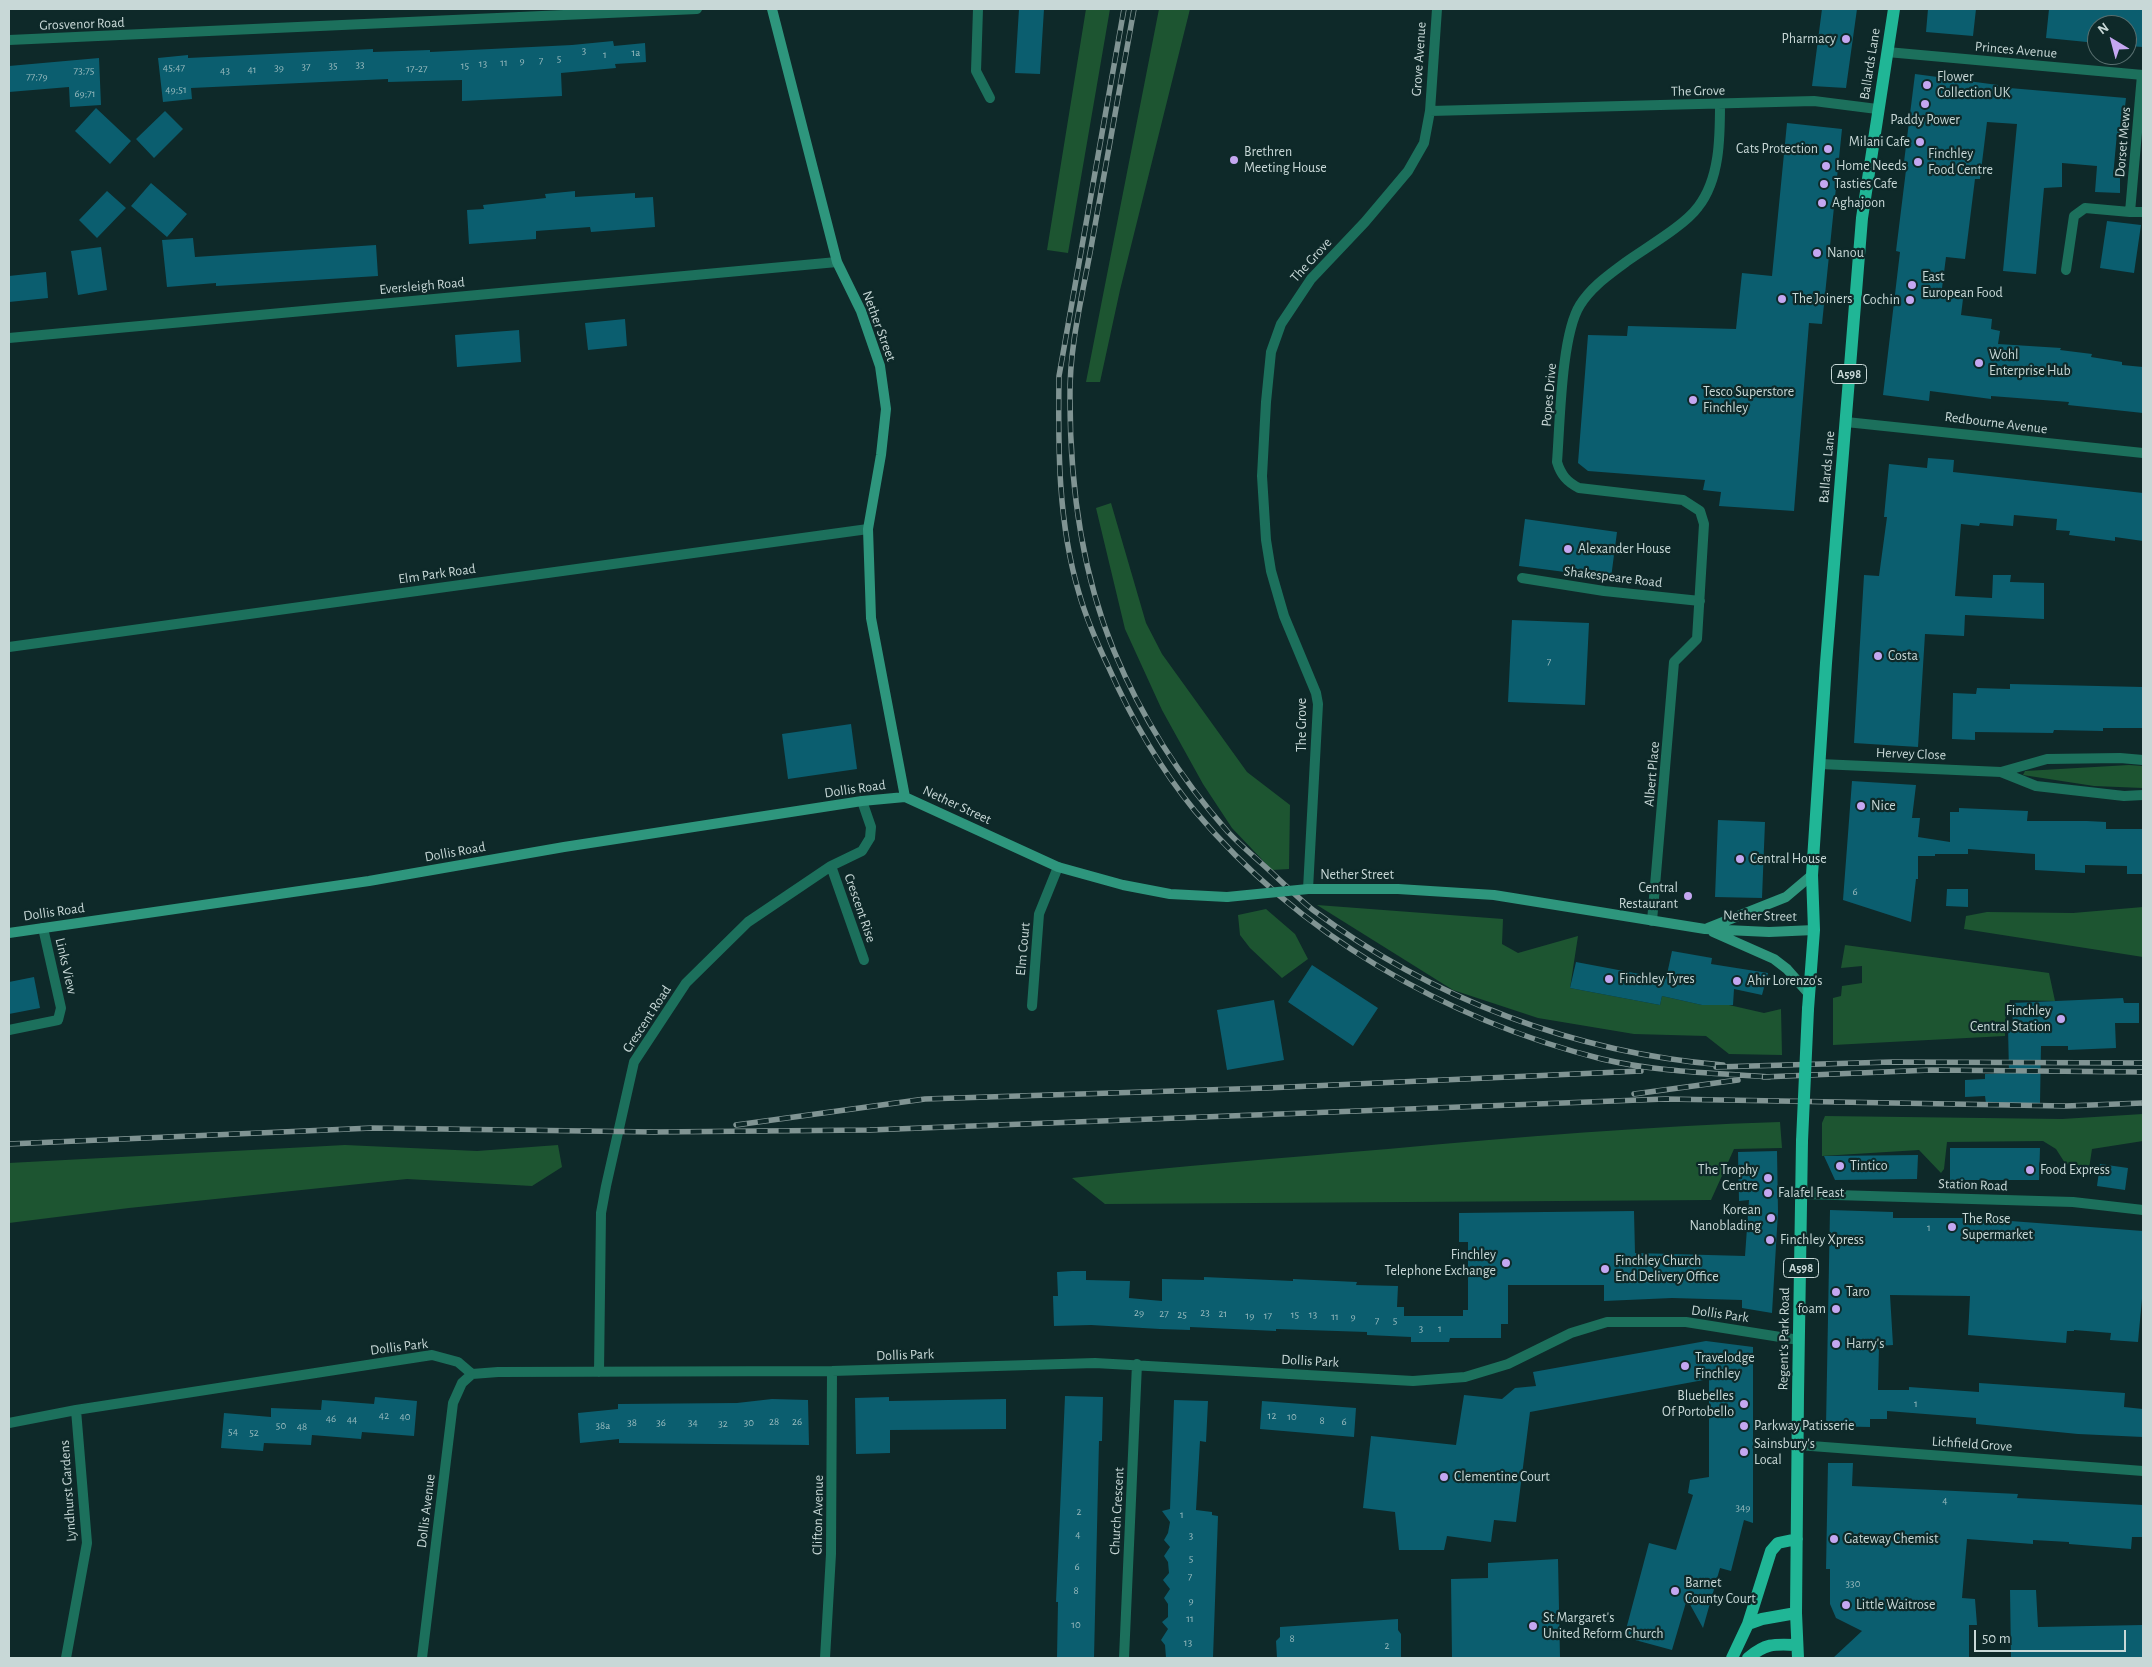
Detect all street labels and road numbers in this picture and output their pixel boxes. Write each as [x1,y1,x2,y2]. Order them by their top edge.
street label: Grosvenor Road [39,14,125,34]
street label: Grove Avenue [1408,21,1430,97]
street label: Ballards Lane [1856,27,1884,101]
street label: Princes Avenue [1974,38,2058,62]
street label: The Grove [1671,82,1725,100]
street label: Dorset Mews [2112,106,2134,178]
street label: The Grove [1287,234,1335,286]
street label: Eversleigh Road [379,274,465,298]
street label: Nether Street [858,288,900,364]
street label: Popes Drive [1538,363,1560,427]
road number: A598 [1832,364,1866,384]
street label: Redbourne Avenue [1944,408,2048,438]
street label: Ballards Lane [1815,430,1839,504]
street label: Elm Park Road [397,560,477,588]
street label: Shakespeare Road [1563,563,1663,591]
street label: The Grove [1294,698,1310,752]
street label: Albert Place [1641,741,1663,807]
street label: Hervey Close [1876,744,1946,764]
street label: Dollis Road [823,776,887,802]
street label: Nether Street [920,782,994,828]
street label: Dollis Road [423,838,487,866]
street label: Nether Street [1320,867,1394,883]
street label: Crescent Rise [840,871,880,945]
street label: Dollis Road [22,899,86,925]
street label: Nether Street [1723,907,1797,925]
street label: Elm Court [1012,922,1034,976]
street label: Links View [51,936,81,996]
street label: Crescent Road [619,982,675,1056]
street label: Station Road [1938,1175,2008,1195]
road number: A598 [1784,1258,1818,1278]
street label: Regent's Park Road [1775,1287,1793,1391]
street label: Dollis Park [1690,1302,1750,1326]
street label: Dollis Park [369,1335,429,1359]
street label: Dollis Park [876,1346,934,1364]
street label: Dollis Park [1281,1351,1339,1371]
street label: Lichfield Grove [1931,1433,2013,1455]
street label: Lyndhurst Gardens [56,1440,80,1542]
street label: Church Crescent [1106,1467,1128,1555]
street label: Dollis Avenue [413,1473,439,1549]
street label: Clifton Avenue [809,1475,827,1555]

